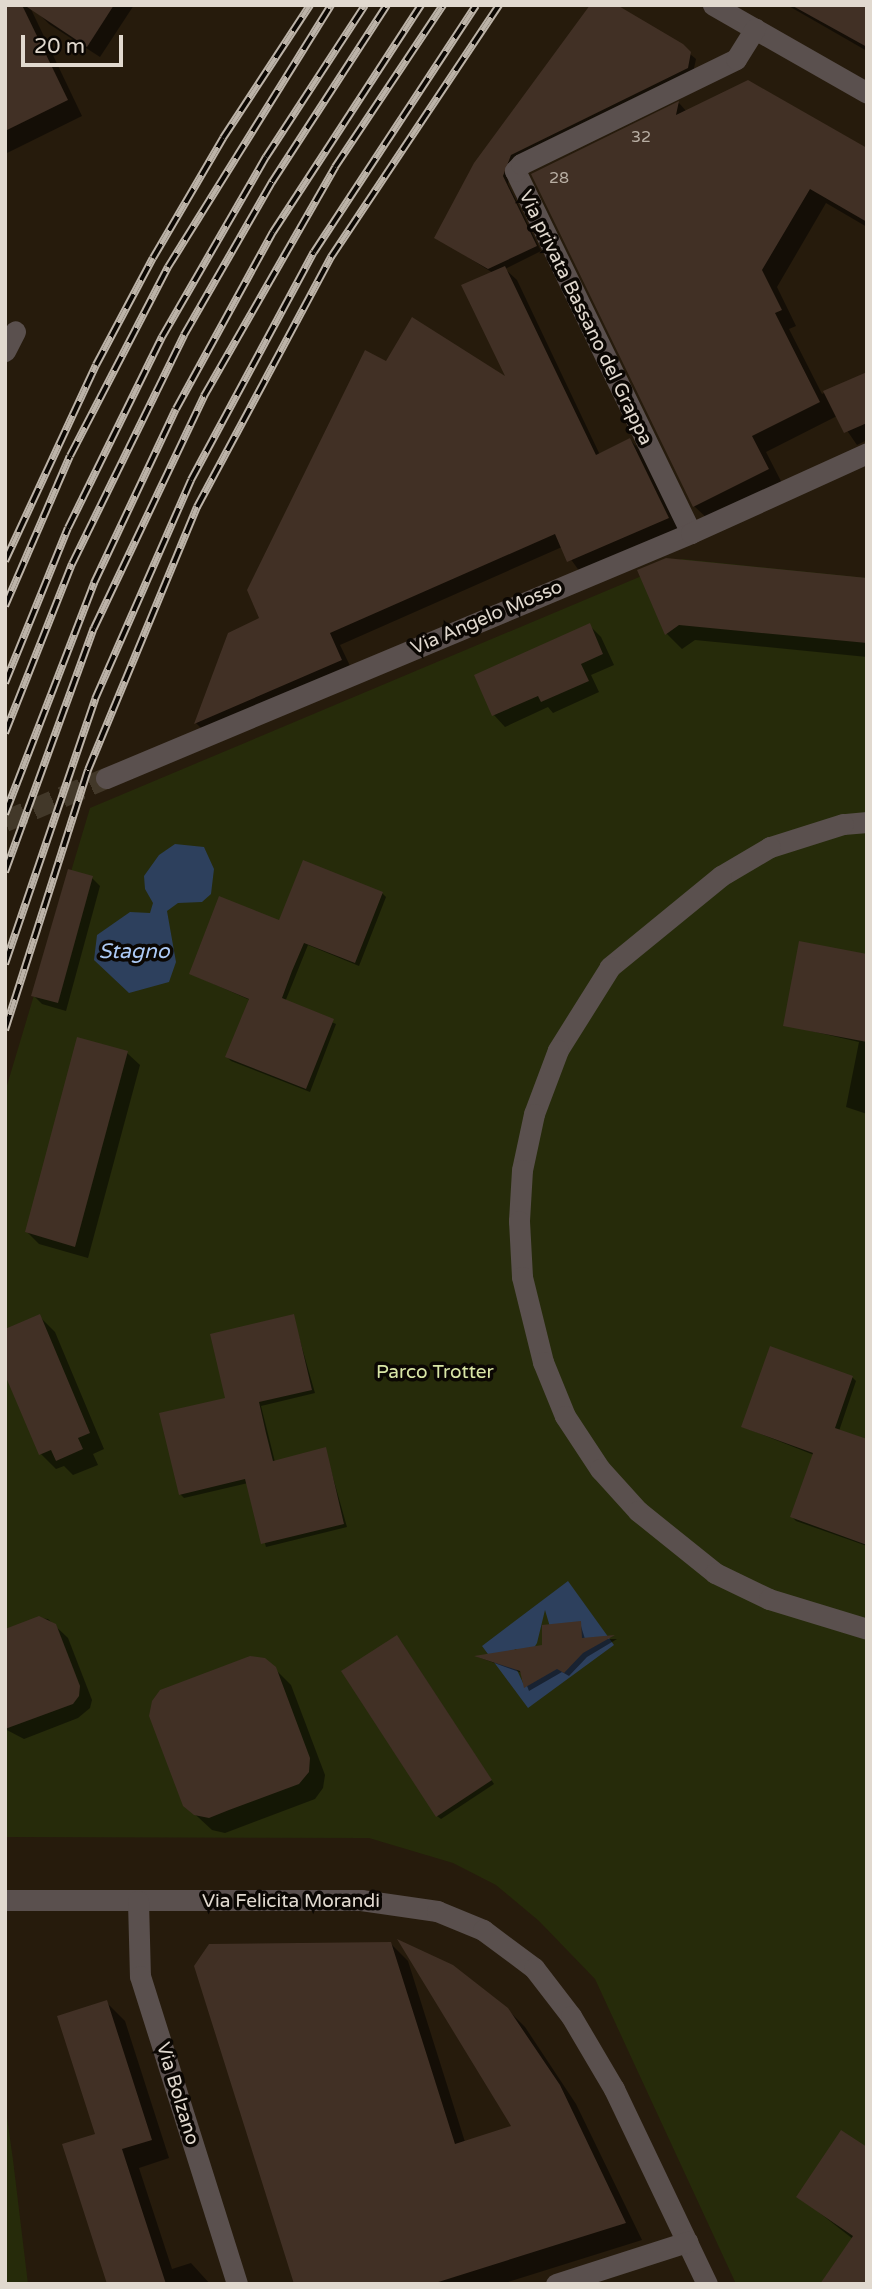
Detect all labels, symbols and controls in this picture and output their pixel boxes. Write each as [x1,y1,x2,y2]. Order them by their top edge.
scale bar [24,21,126,65]
text: 20 m [34,34,85,59]
house number: 32 [631,127,651,147]
house number: 28 [549,168,569,188]
street label: Via privata Bassano del Grappa [513,187,657,449]
street label: Via Angelo Mosso [408,576,566,660]
water label: Stagno [98,939,170,965]
park label: Parco Trotter [376,1362,494,1384]
street label: Via Felicita Morandi [202,1891,380,1913]
street label: Via Bolzano [151,2040,203,2148]

